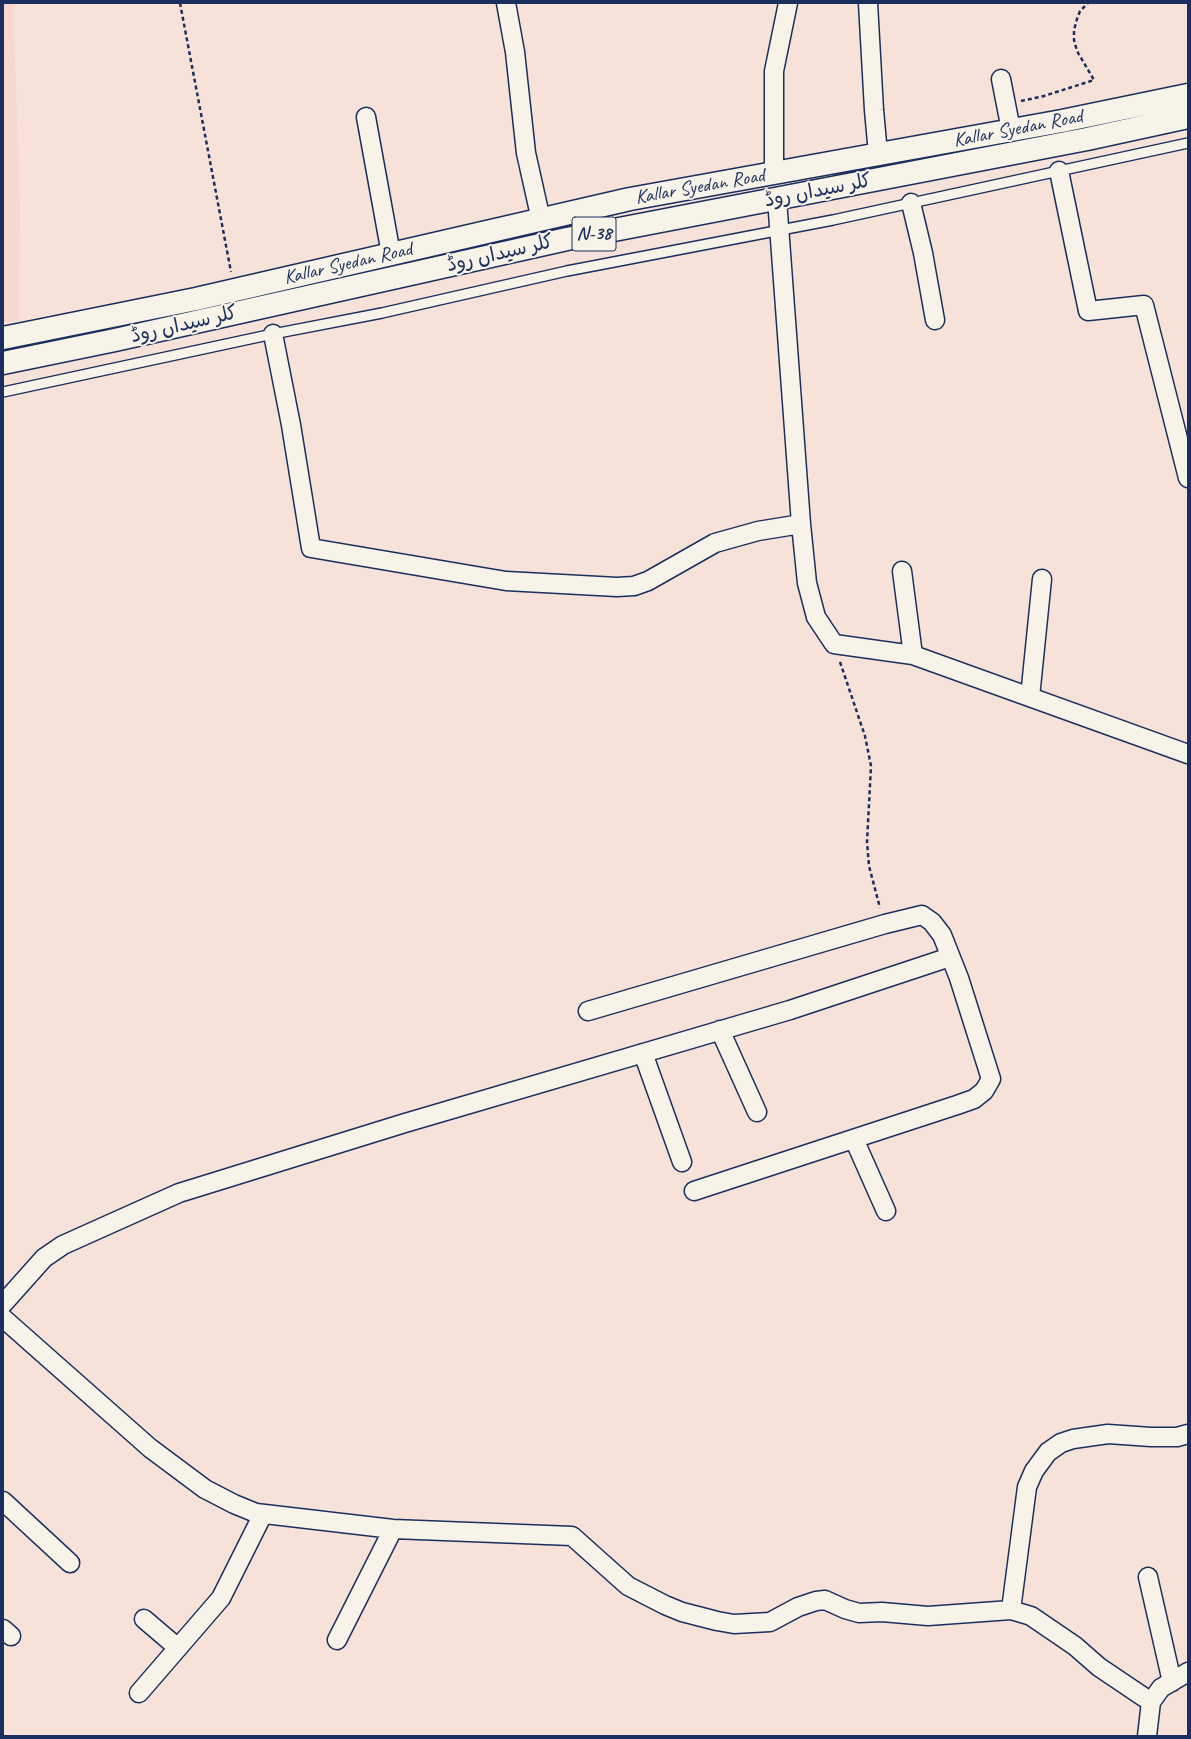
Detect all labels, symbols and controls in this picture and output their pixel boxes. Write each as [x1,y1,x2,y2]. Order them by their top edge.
street label: Kallar Syedan Road [951,105,1085,153]
street label: Kallar Syedan Road [633,164,767,210]
street label: کلر سیداں روڈ [762,169,874,213]
road number: N-38 [572,217,616,251]
street label: کلر سیداں روڈ [444,230,556,278]
street label: Kallar Syedan Road [282,238,414,290]
street label: کلر سیداں روڈ [128,301,240,349]

